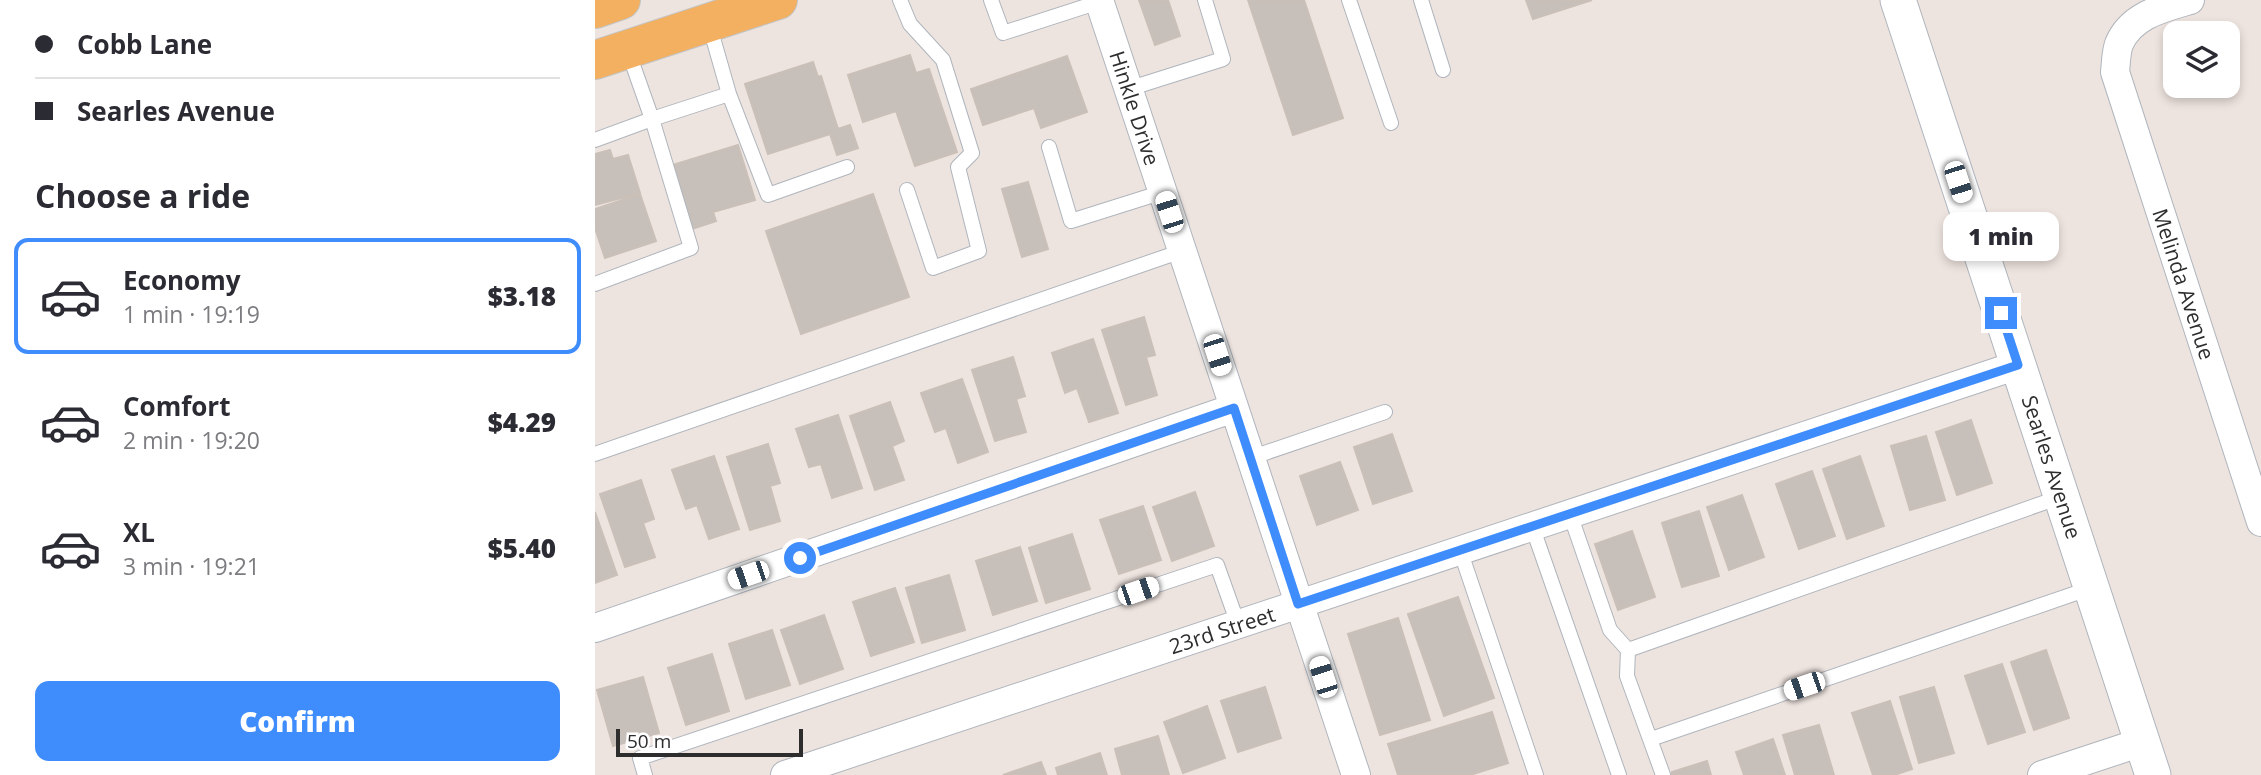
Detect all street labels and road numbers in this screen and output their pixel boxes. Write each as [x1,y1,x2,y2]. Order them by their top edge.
street label: Hinkle Drive [1103,47,1167,169]
street label: Melinda Avenue [2146,205,2222,363]
street label: Searles Avenue [2016,392,2088,542]
street label: 23rd Street [1166,600,1278,660]

